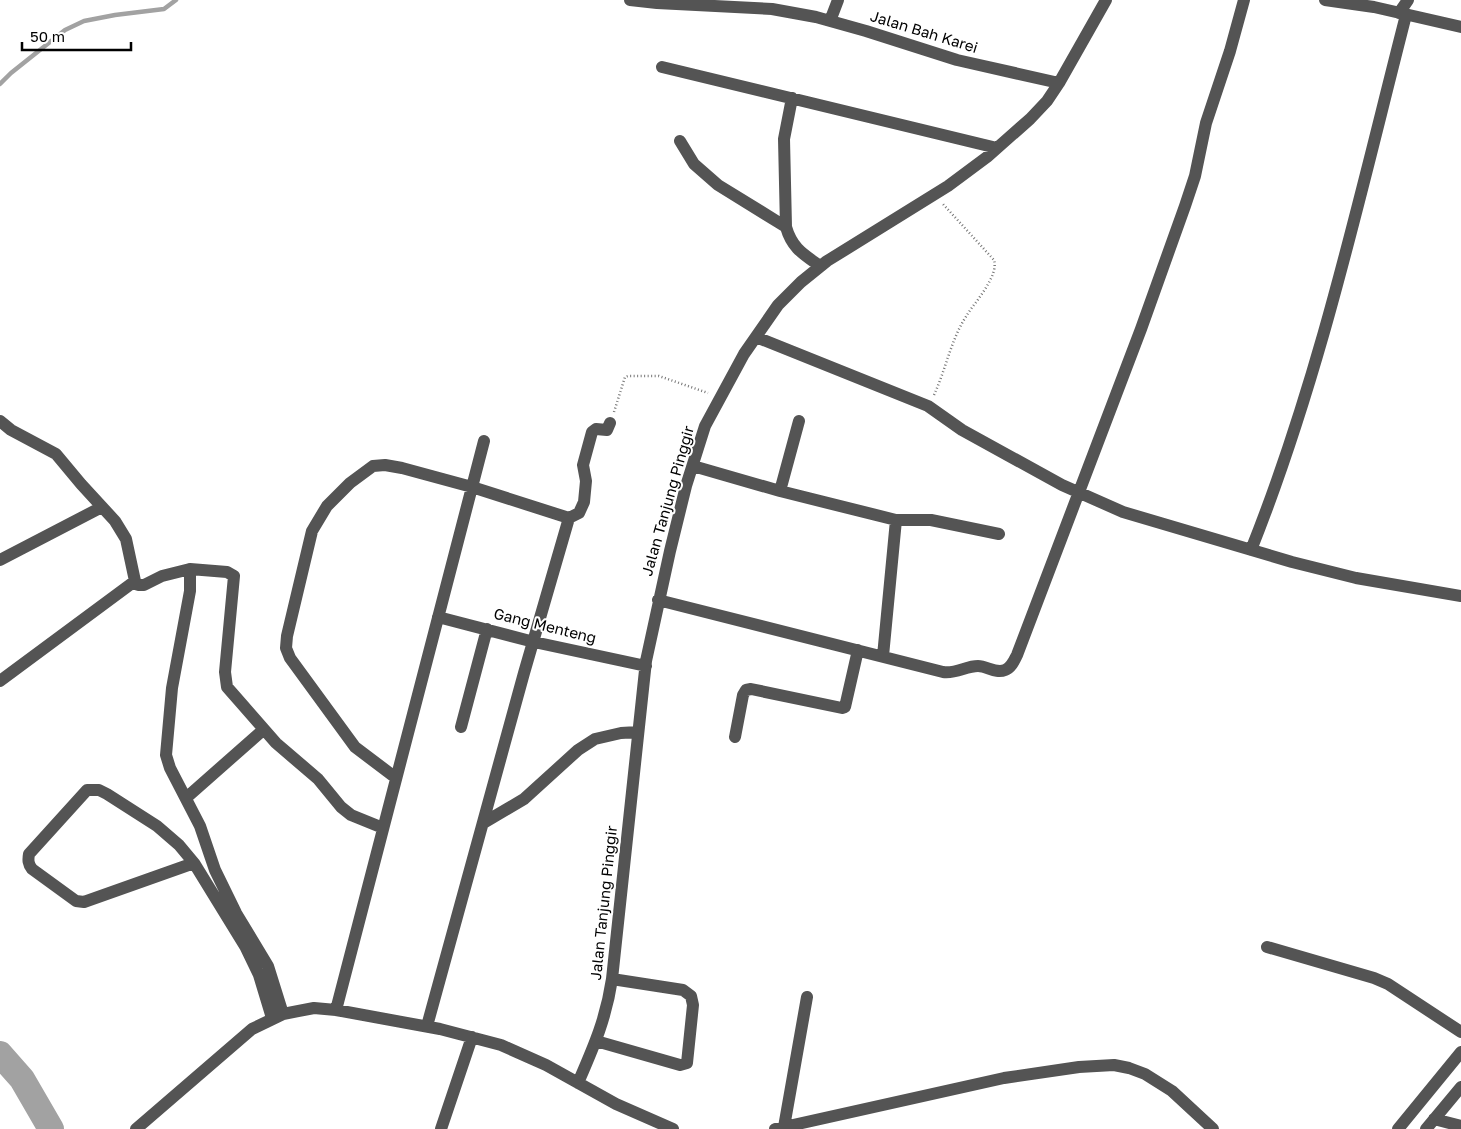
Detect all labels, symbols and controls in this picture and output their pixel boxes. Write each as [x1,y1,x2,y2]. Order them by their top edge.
street label: Jalan Bah Karei [868,6,980,56]
scale bar [22,20,131,52]
text: 50 m [30,27,65,45]
street label: Jalan Tanjung Pinggir [637,423,697,578]
street label: Gang Menteng [492,604,598,646]
street label: Jalan Tanjung Pinggir [586,825,620,981]

